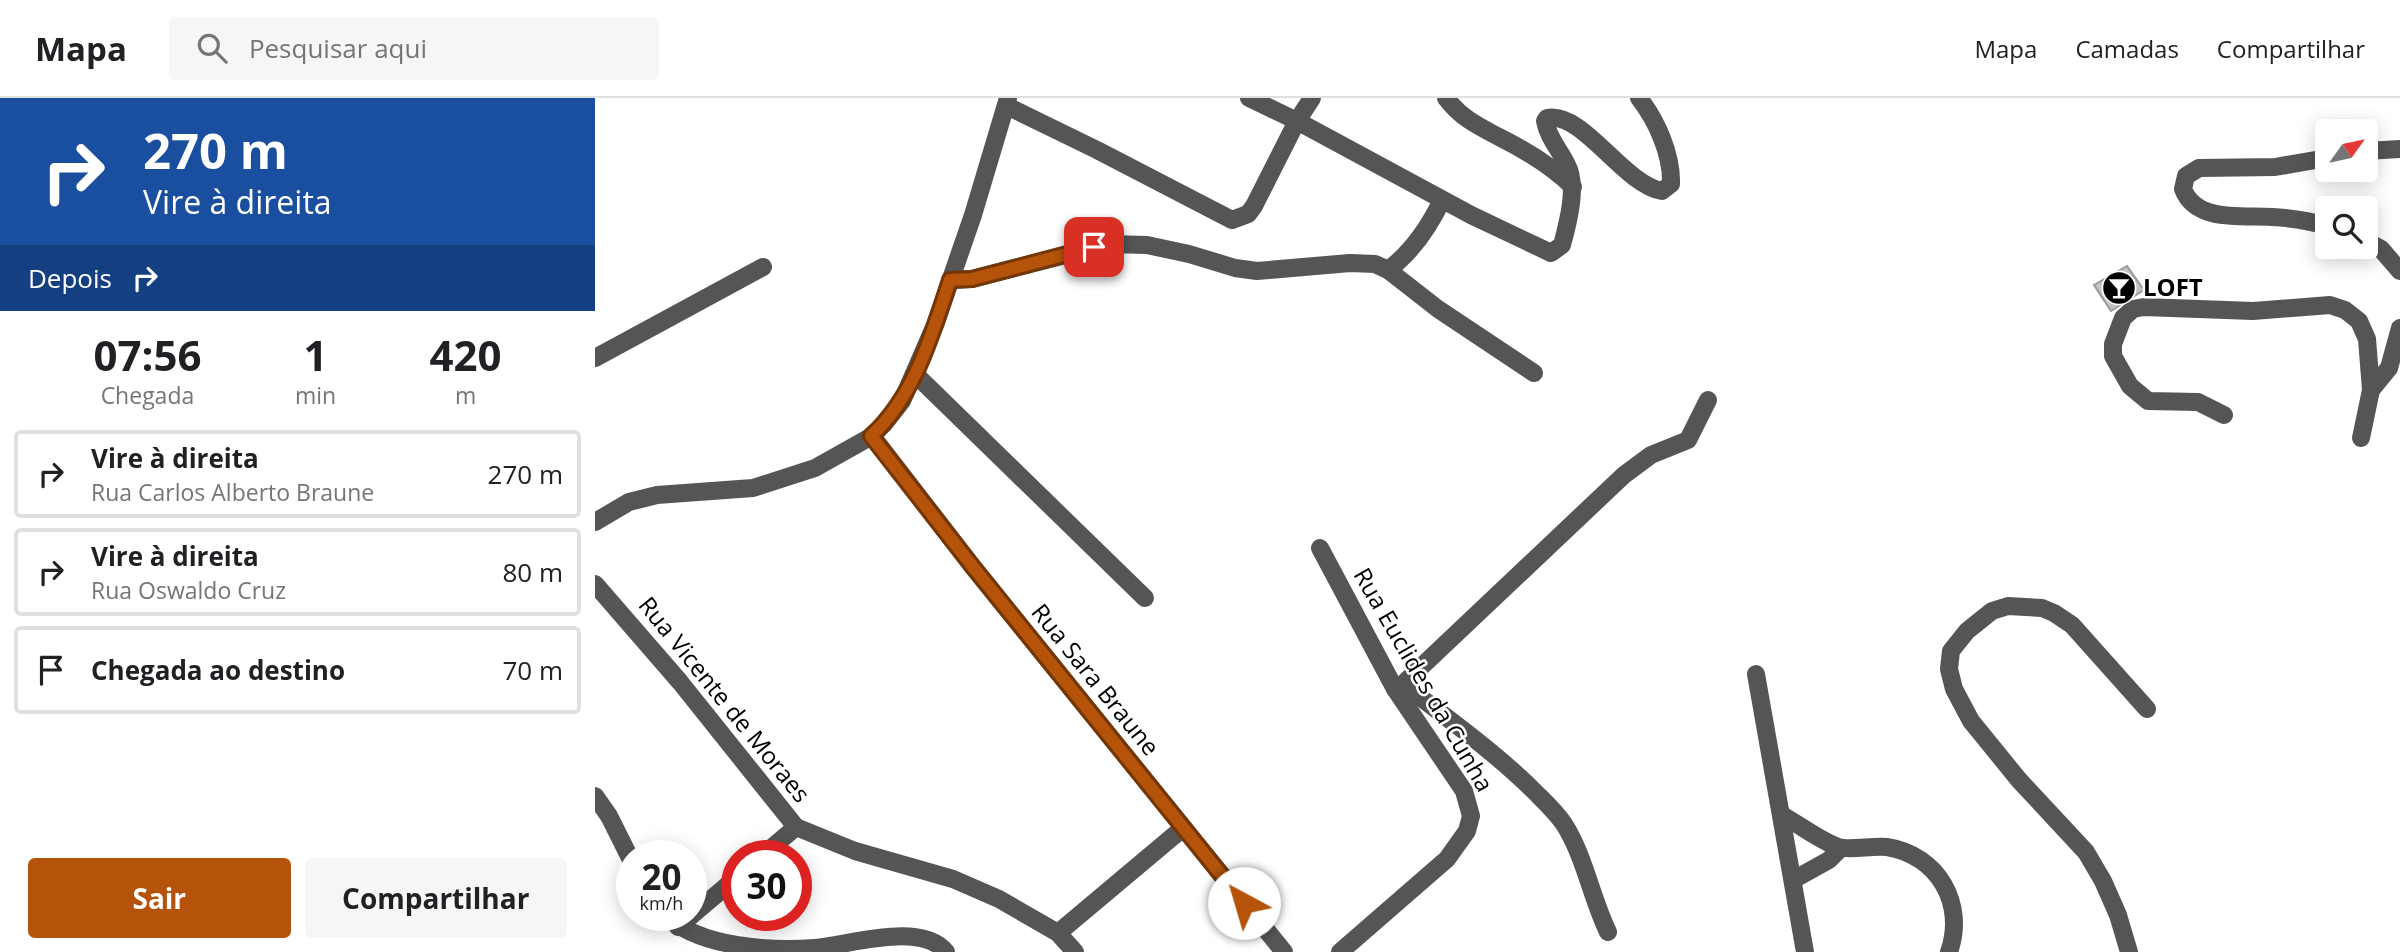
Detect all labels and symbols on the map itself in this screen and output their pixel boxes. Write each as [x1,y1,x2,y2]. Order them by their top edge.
north arrow [2315,119,2378,182]
pin [1064,217,1124,277]
bar icon: LOFT [2100,269,2138,307]
place label: LOFT [2143,270,2203,303]
street label: Rua Euclides da Cunha [1347,561,1502,797]
street label: Rua Vicente de Moraes [632,589,819,809]
street label: Rua Sara Braune [1025,596,1168,762]
speed limit sign: 30 [721,840,812,931]
position arrow [1207,866,1281,940]

